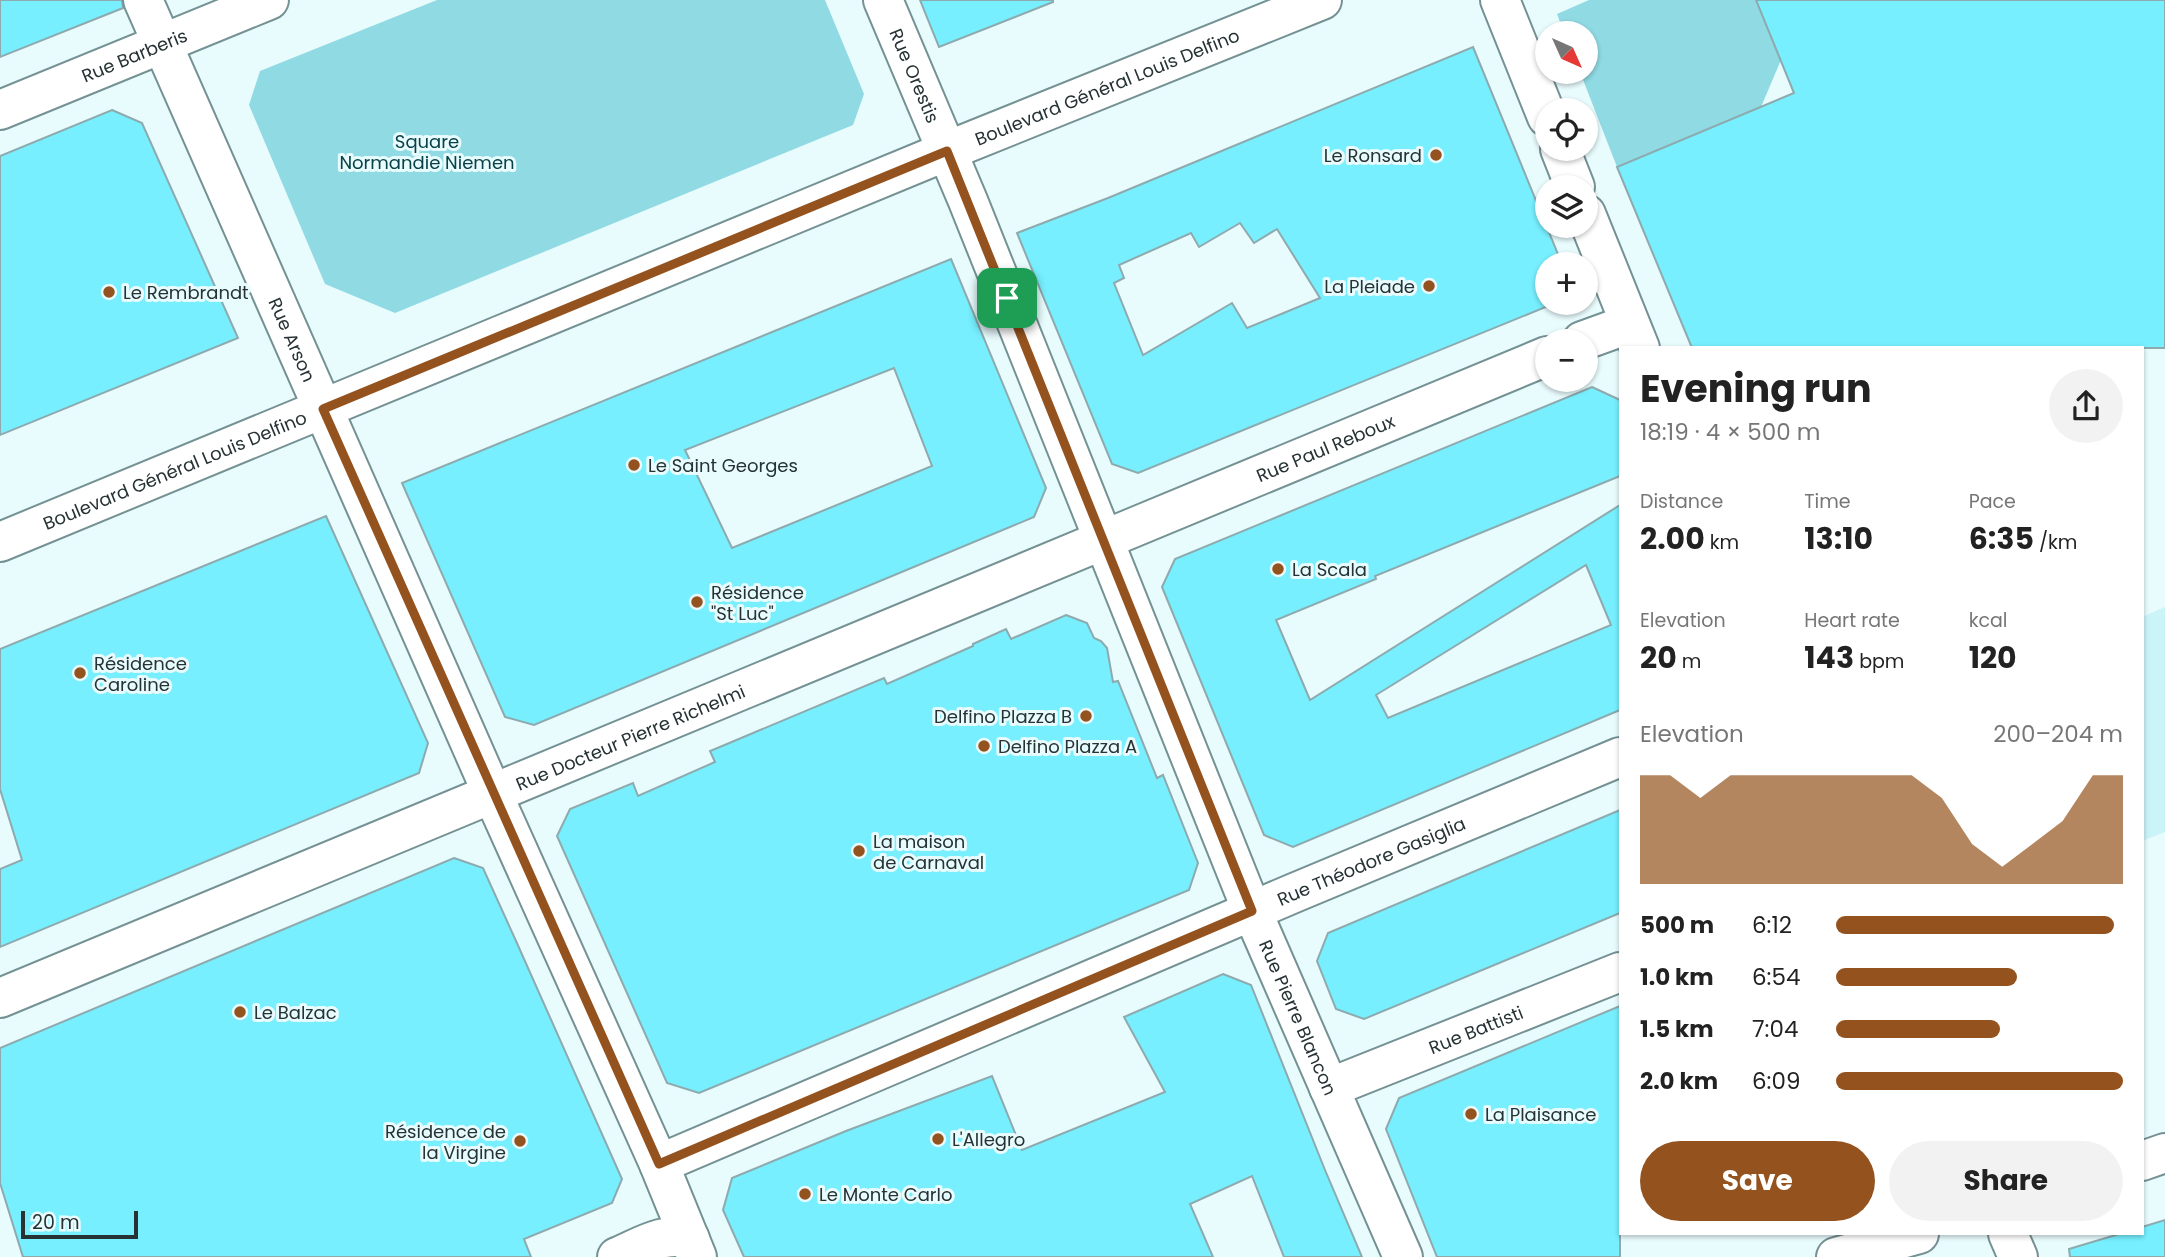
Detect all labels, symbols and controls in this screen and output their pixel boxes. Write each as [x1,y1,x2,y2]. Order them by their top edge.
north arrow [1535,21,1598,84]
map controls [1535,21,1598,392]
street label: Rue Barberis [78,22,191,88]
street label: Boulevard Général Louis Delfino [971,22,1243,151]
street label: Rue Orestis [884,24,946,127]
button: locate [1535,98,1598,161]
park label: Square Normandie Niemen [339,129,515,175]
place label: Le Ronsard [1324,143,1422,168]
marker: Le Ronsard [1428,147,1444,163]
button: layers [1535,175,1598,238]
button: + [1535,252,1598,315]
pin [977,268,1037,328]
place label: La Pleiade [1324,274,1415,299]
marker: La Pleiade [1421,278,1437,294]
icon: arrive [988,279,1026,317]
place label: Le Rembrandt [123,280,249,305]
marker: Le Rembrandt [101,284,117,300]
street label: Rue Arson [263,293,322,386]
button: − [1535,329,1598,392]
text: Evening run [1640,362,1872,415]
button: share [2049,369,2123,443]
street label: Boulevard Général Louis Delfino [39,404,310,535]
street label: Rue Paul Reboux [1252,408,1399,488]
text: 18:19 · 4 × 500 m [1640,416,1820,448]
place label: Le Saint Georges [648,453,798,478]
marker: Le Saint Georges [626,457,642,473]
text: Distance [1640,488,1723,515]
text: Time [1804,488,1851,515]
text: Pace [1969,488,2016,515]
text: 2.00 [1640,517,1705,560]
text: 13:10 [1804,517,1873,560]
text: 6:35 [1969,517,2034,560]
text: km [1705,529,1739,556]
text: /km [2034,529,2077,556]
place label: La Scala [1292,557,1367,582]
marker: La Scala [1270,561,1286,577]
place label: Résidence "St Luc" [711,580,804,626]
marker: Résidence "St Luc" [689,594,705,610]
text: Elevation [1640,607,1726,634]
text: Heart rate [1804,607,1900,634]
text: kcal [1969,607,2008,634]
text: 20 [1640,636,1677,679]
text: 143 [1804,636,1854,679]
text: 120 [1969,636,2017,679]
text: m [1677,648,1701,675]
text: bpm [1854,648,1904,675]
place label: Résidence Caroline [94,651,187,697]
marker: Résidence Caroline [72,665,88,681]
street label: Rue Docteur Pierre Richelmi [512,678,749,796]
place label: Delfino Plazza B [934,704,1072,729]
marker: Delfino Plazza B [1078,708,1094,724]
text: Elevation [1640,718,1744,750]
text: 200–204 m [1993,718,2123,750]
place label: Delfino Plazza A [998,734,1137,759]
marker: Delfino Plazza A [976,738,992,754]
street label: Rue Théodore Gasiglia [1273,810,1469,911]
place label: La maison de Carnaval [873,829,984,875]
marker: La maison de Carnaval [851,843,867,859]
text: 500 m [1640,909,1714,941]
text: 6:12 [1752,909,1792,941]
street label: Rue Pierre Blancon [1254,936,1343,1099]
text: 1.0 km [1640,961,1714,993]
text: 6:54 [1752,961,1800,993]
street label: Rue Battisti [1425,999,1527,1060]
place label: Le Balzac [254,1000,337,1025]
marker: Le Balzac [232,1004,248,1020]
text: 1.5 km [1640,1013,1714,1045]
text: 7:04 [1752,1013,1798,1045]
text: 2.0 km [1640,1065,1718,1097]
text: 6:09 [1752,1065,1800,1097]
place label: La Plaisance [1485,1102,1596,1127]
marker: La Plaisance [1463,1106,1479,1122]
place label: Résidence de la Virgine [385,1119,506,1165]
place label: L'Allegro [952,1127,1025,1152]
marker: L'Allegro [930,1131,946,1147]
marker: Résidence de la Virgine [512,1133,528,1149]
button: Save [1640,1141,1875,1221]
button: Share [1889,1141,2123,1221]
place label: Le Monte Carlo [819,1182,953,1207]
marker: Le Monte Carlo [797,1186,813,1202]
scale bar [21,1208,138,1240]
text: 20 m [32,1209,80,1236]

